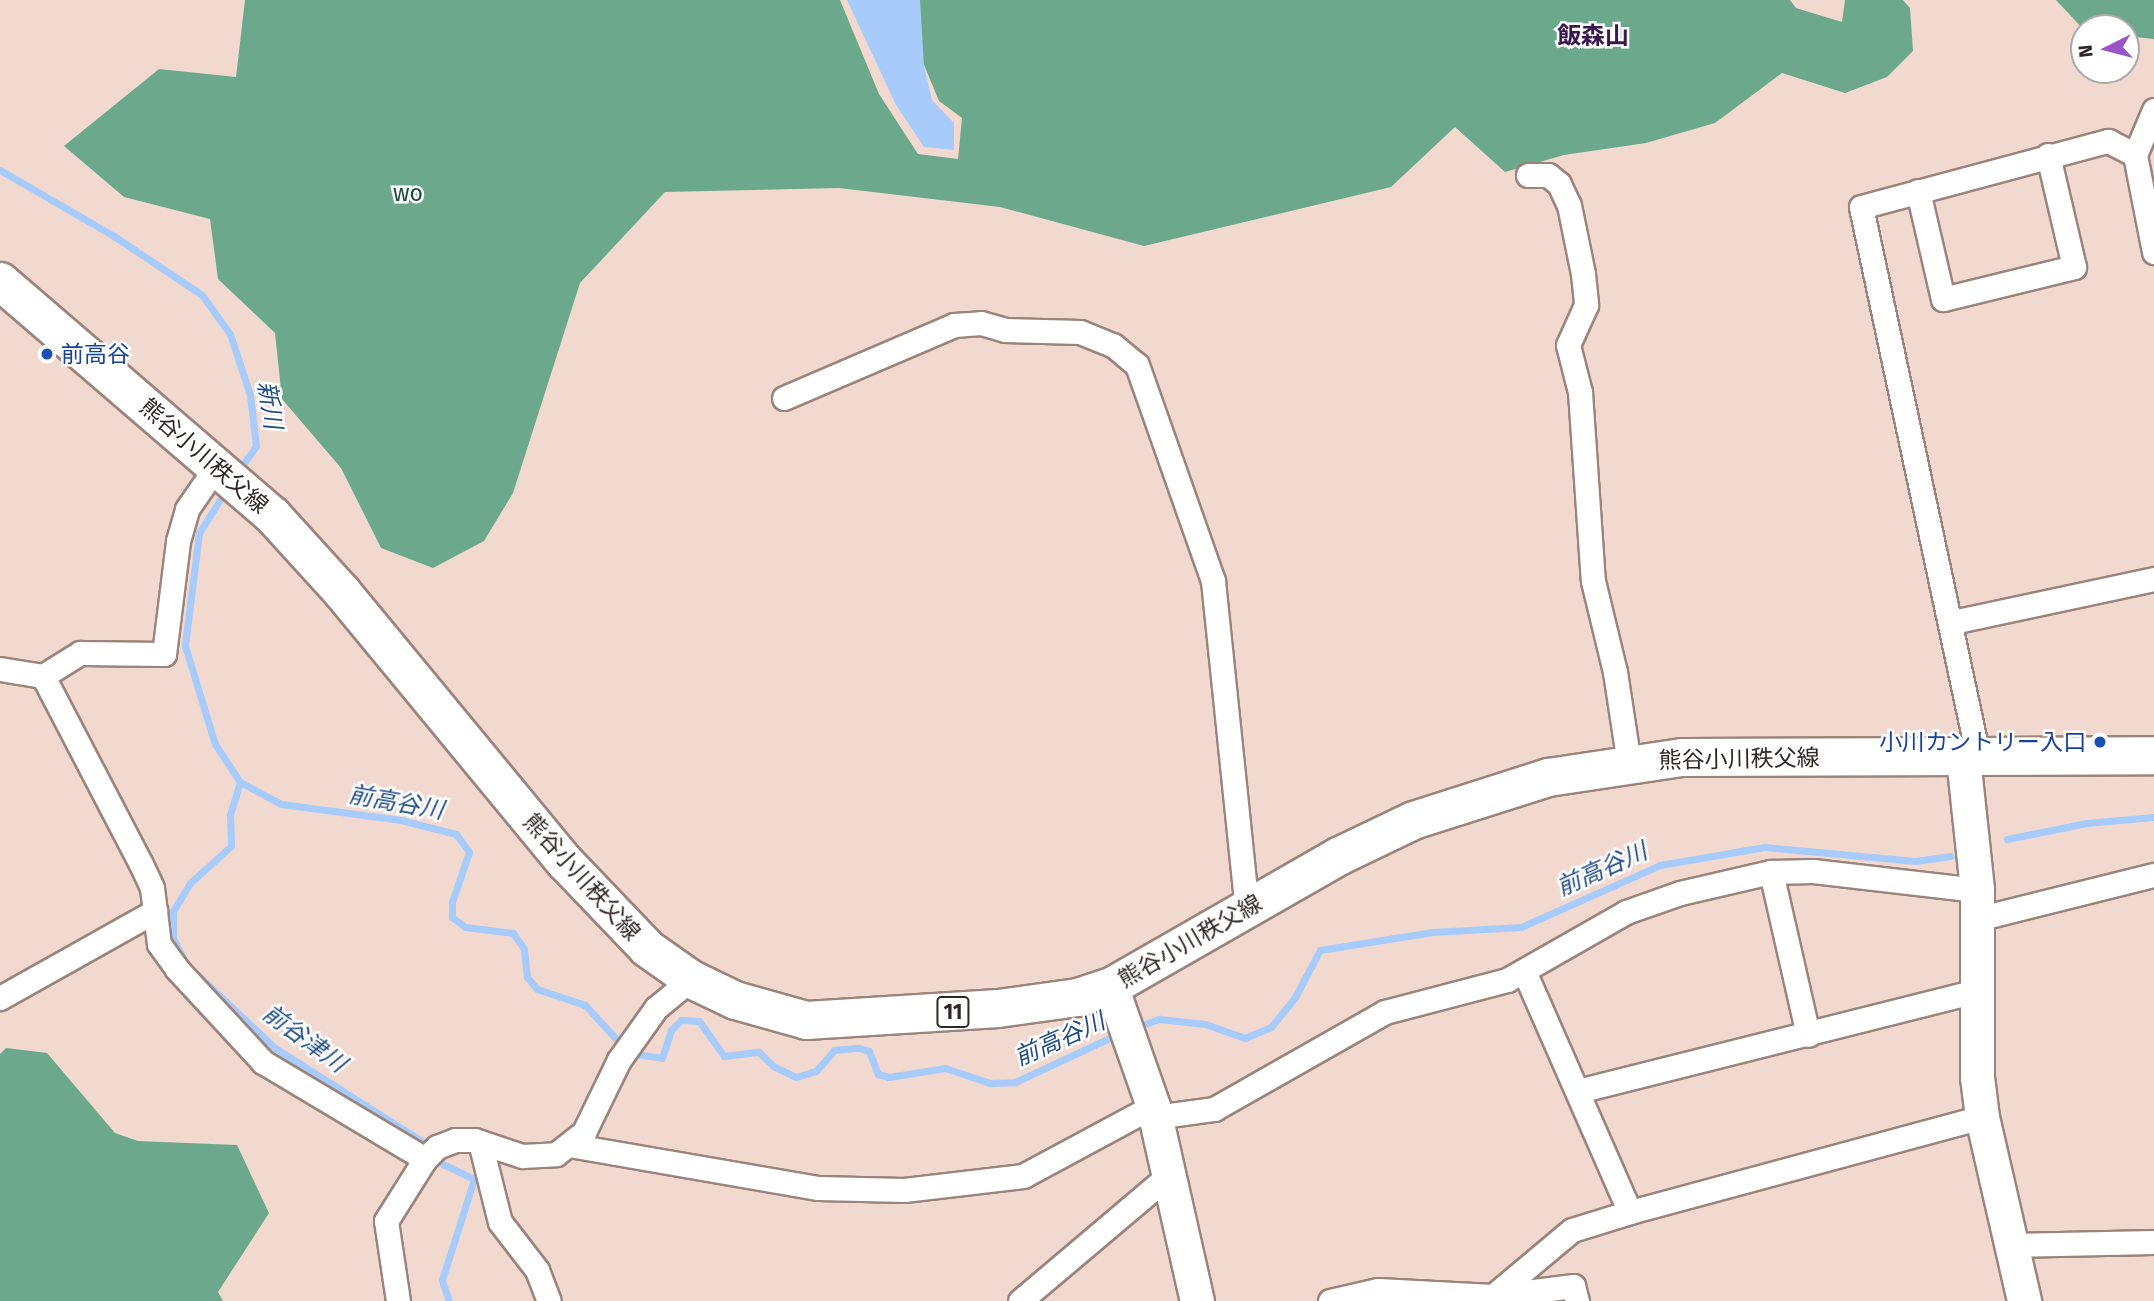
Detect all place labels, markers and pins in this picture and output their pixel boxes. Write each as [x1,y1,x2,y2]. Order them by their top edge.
place label: 前高谷 [61,340,130,368]
marker: 前高谷 [39,346,55,362]
place label: 小川カントリー入口 [1879,728,2086,756]
marker: 小川カントリー入口 [2092,734,2108,750]

